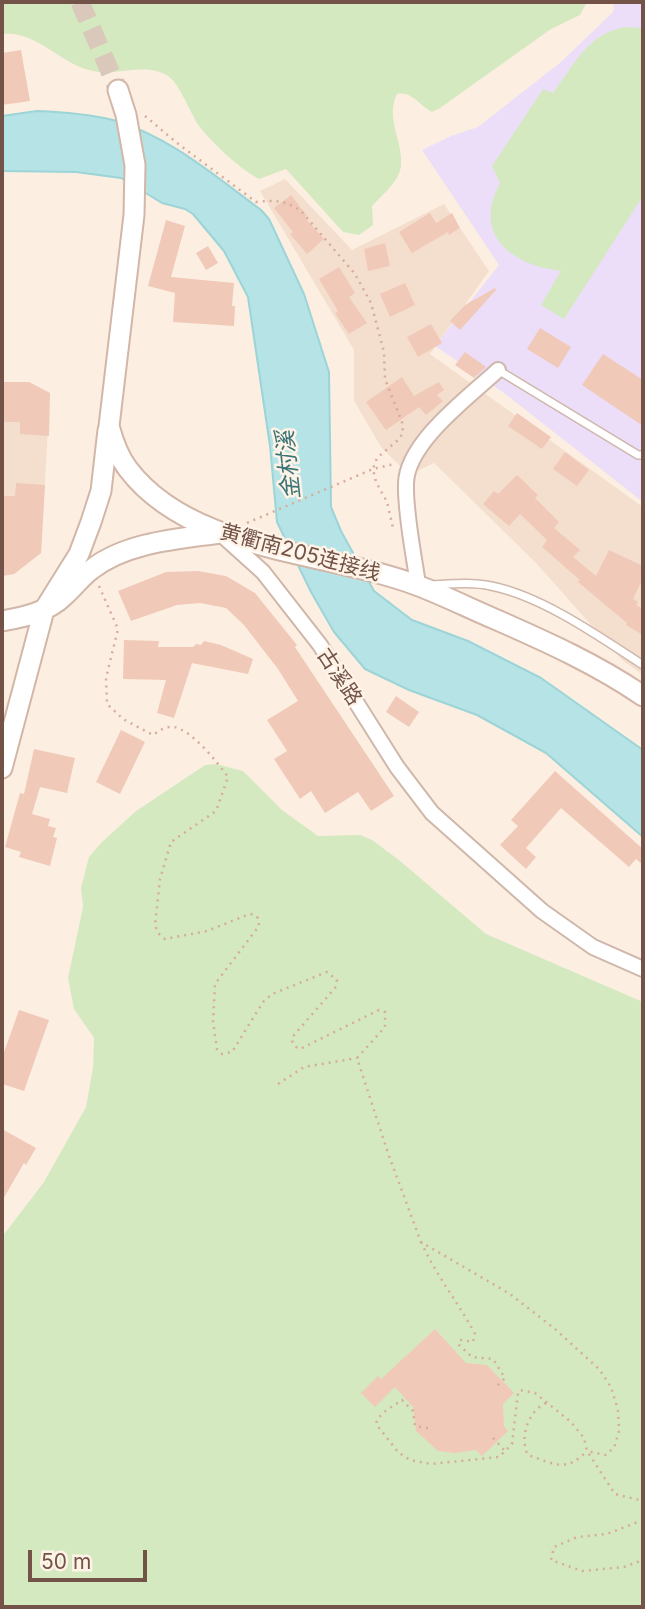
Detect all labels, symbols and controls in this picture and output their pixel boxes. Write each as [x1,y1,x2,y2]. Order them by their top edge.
water label: 金村溪 [272,429,306,501]
street label: 黄衢南205连接线 [217,519,383,587]
street label: 古溪路 [311,644,367,710]
scale bar [32,1536,150,1580]
text: 50 m [41,1549,91,1574]

